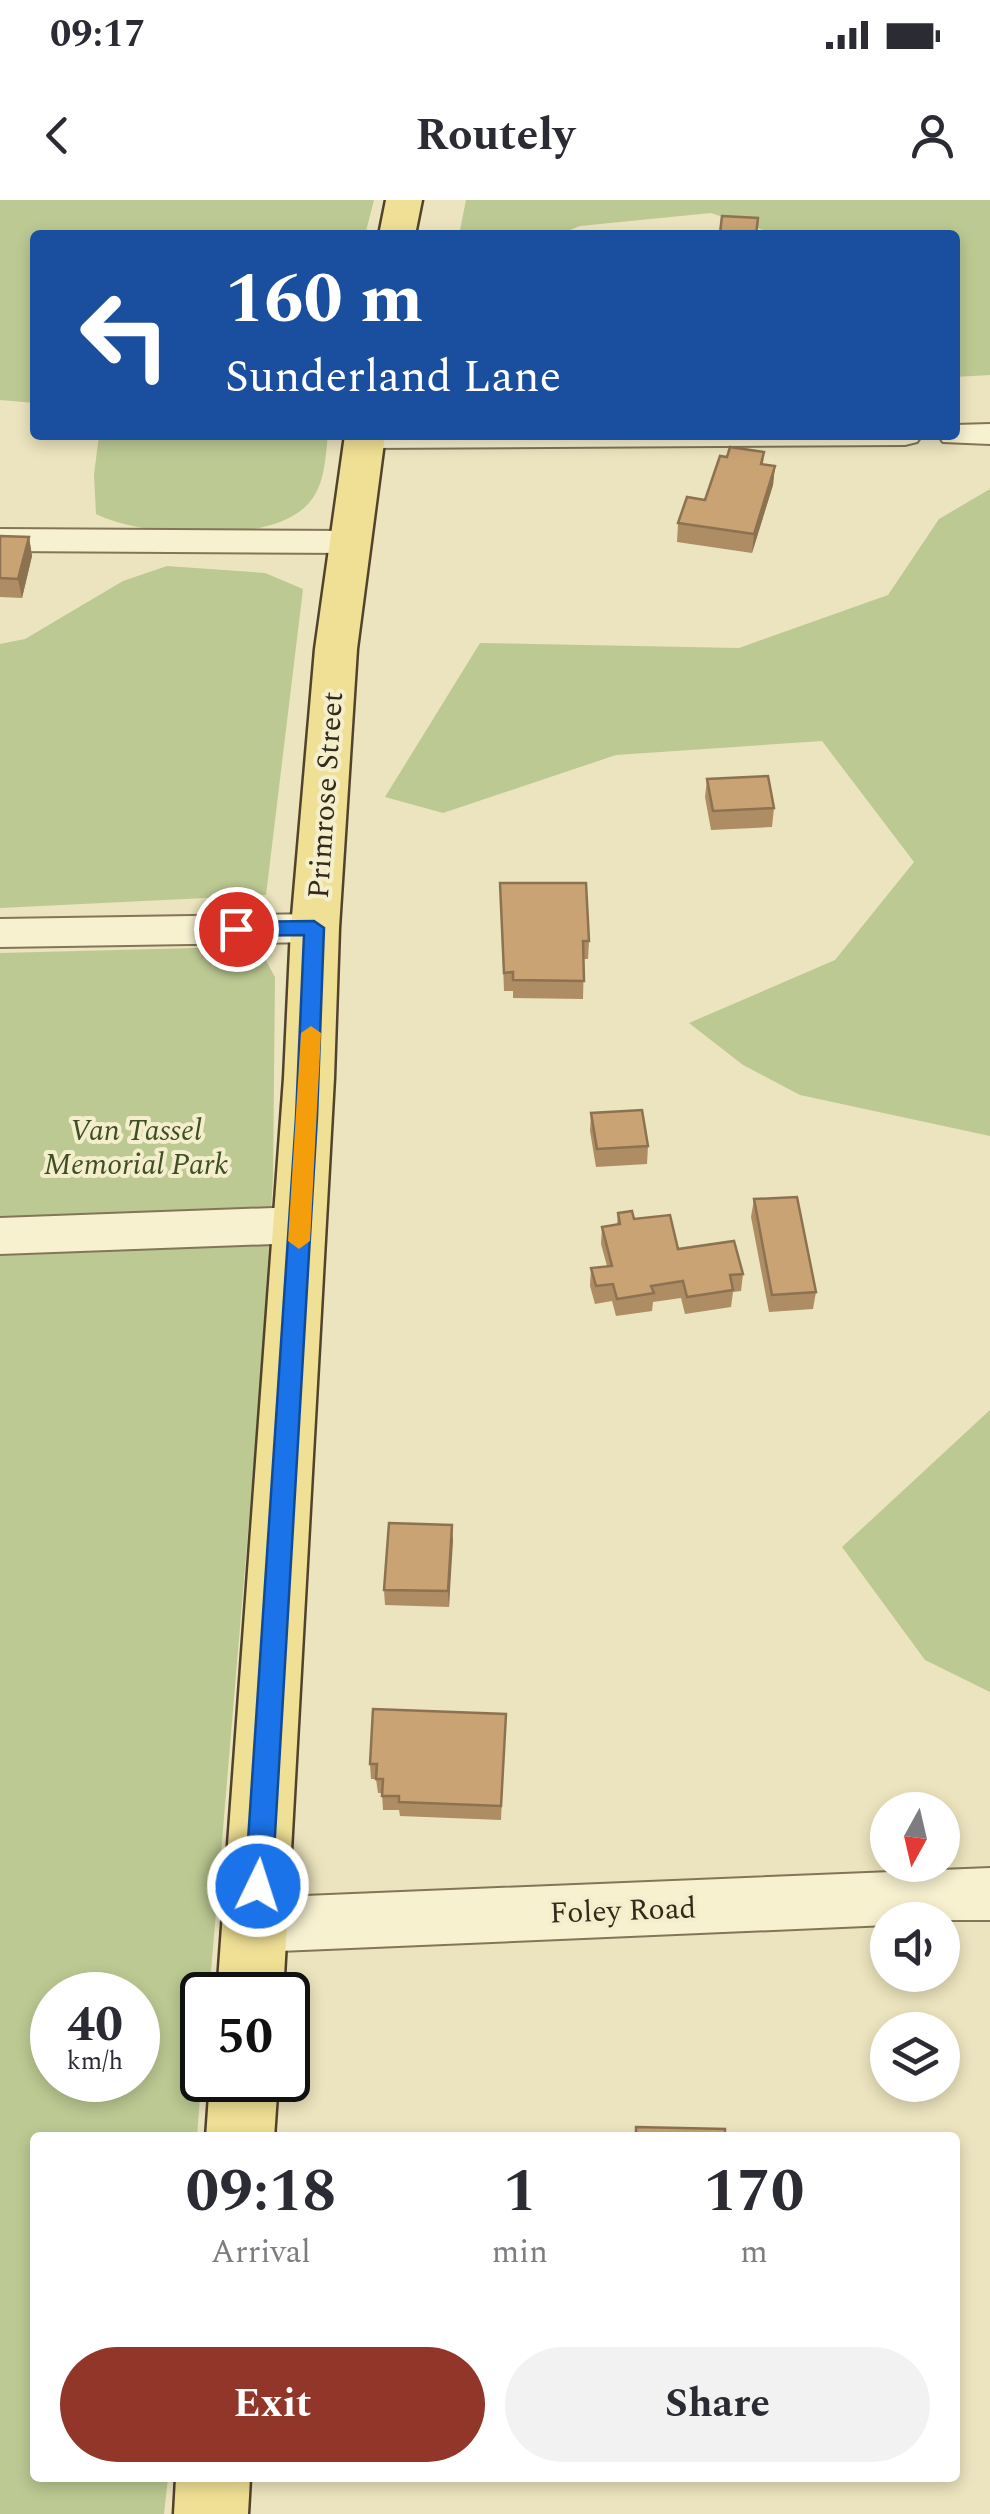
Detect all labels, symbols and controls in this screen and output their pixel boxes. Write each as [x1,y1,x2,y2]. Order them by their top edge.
text: 09:17 [50,6,145,64]
text: Routely [415,101,575,170]
icon: back [30,108,85,163]
icon: person [905,108,960,163]
text: 160 m [225,247,423,353]
icon: left [60,270,190,400]
text: Sunderland Lane [225,343,561,412]
street label: Primrose Street [296,690,356,900]
pin [194,887,279,972]
icon: arrive [209,902,264,957]
park label: Van Tassel Memorial Park [44,1108,228,1188]
north arrow [870,1792,960,1882]
map controls [870,1792,960,2102]
position arrow [206,1834,310,1938]
street label: Foley Road [549,1885,697,1937]
button: sound [870,1902,960,1992]
speed limit sign: 50 [180,1972,310,2102]
text: 40 [67,1987,123,2063]
button: layers [870,2012,960,2102]
text: km/h [67,2043,123,2081]
text: 09:18 [186,2146,336,2238]
text: 1 [503,2146,537,2238]
text: 170 [703,2146,804,2238]
text: Arrival [211,2228,311,2277]
text: min [492,2228,548,2277]
text: m [740,2228,768,2277]
button: Exit [60,2347,485,2462]
button: Share [505,2347,930,2462]

